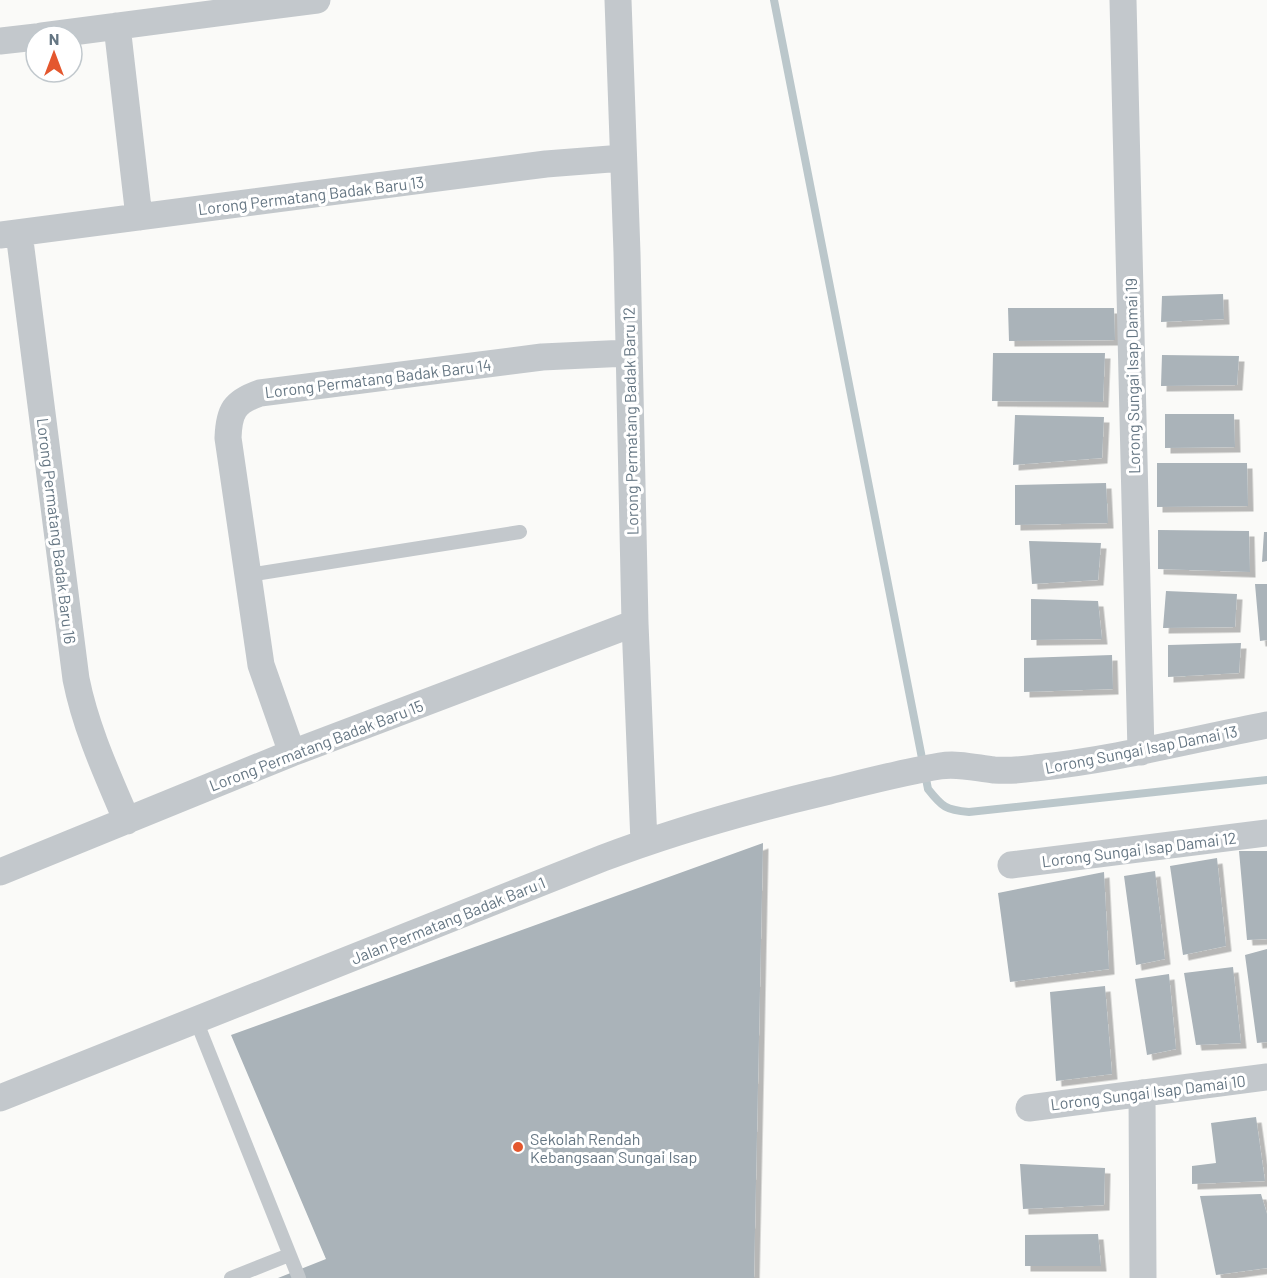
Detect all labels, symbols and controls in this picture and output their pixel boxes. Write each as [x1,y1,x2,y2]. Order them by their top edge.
north arrow [24,24,84,84]
text: N [49,29,59,48]
street label: Lorong Permatang Badak Baru 13 [197,172,425,218]
street label: Lorong Sungai Isap Damai 19 [1121,278,1143,474]
street label: Lorong Permatang Badak Baru 12 [619,307,641,535]
street label: Lorong Permatang Badak Baru 14 [264,355,492,401]
street label: Lorong Permatang Badak Baru 16 [34,417,80,645]
street label: Lorong Permatang Badak Baru 15 [206,695,426,795]
street label: Lorong Sungai Isap Damai 13 [1043,721,1239,777]
street label: Lorong Sungai Isap Damai 12 [1041,828,1237,870]
street label: Jalan Permatang Badak Baru 1 [348,872,548,968]
street label: Lorong Sungai Isap Damai 10 [1049,1071,1247,1113]
place label: Sekolah Rendah Kebangsaan Sungai Isap [530,1129,697,1166]
marker: Sekolah Rendah Kebangsaan Sungai Isap [511,1140,525,1154]

